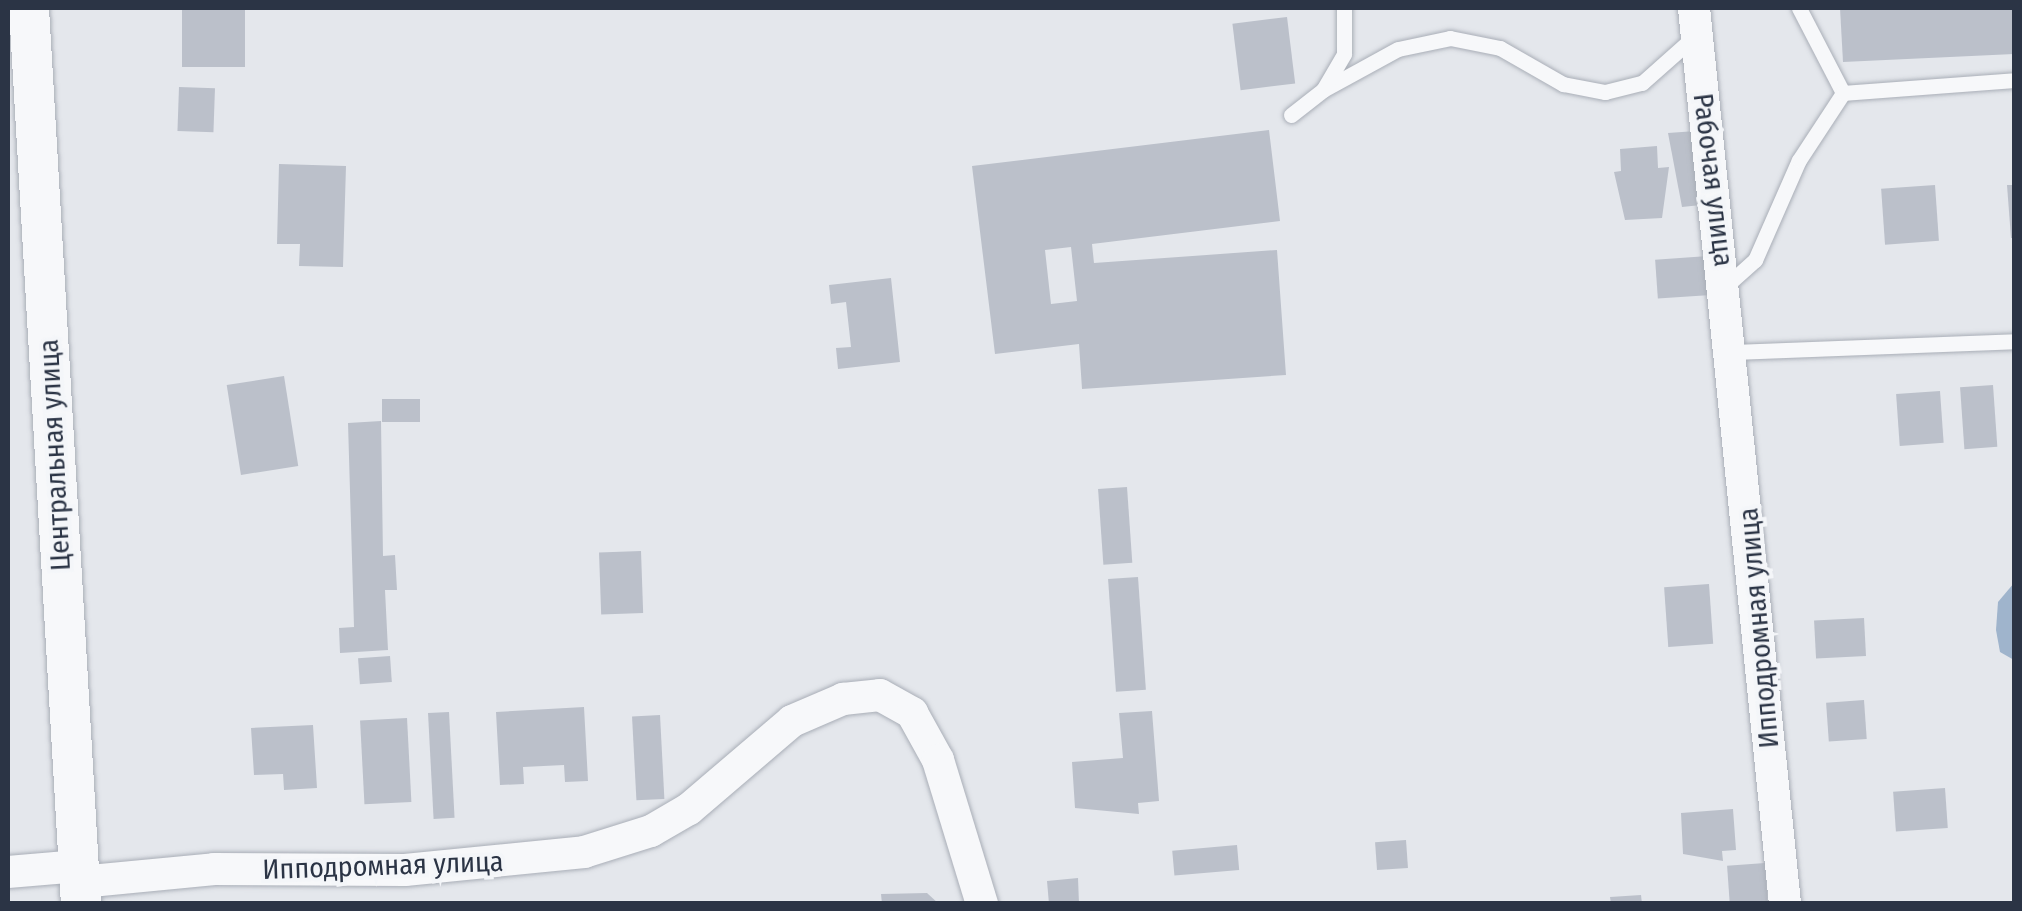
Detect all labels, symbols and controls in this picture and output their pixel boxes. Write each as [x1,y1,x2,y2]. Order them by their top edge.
street label: Рабочая улица [1686,91,1740,269]
street label: Центральная улица [32,338,78,572]
street label: Ипподромная улица [1732,506,1786,750]
street label: Ипподромная улица [262,845,504,887]

